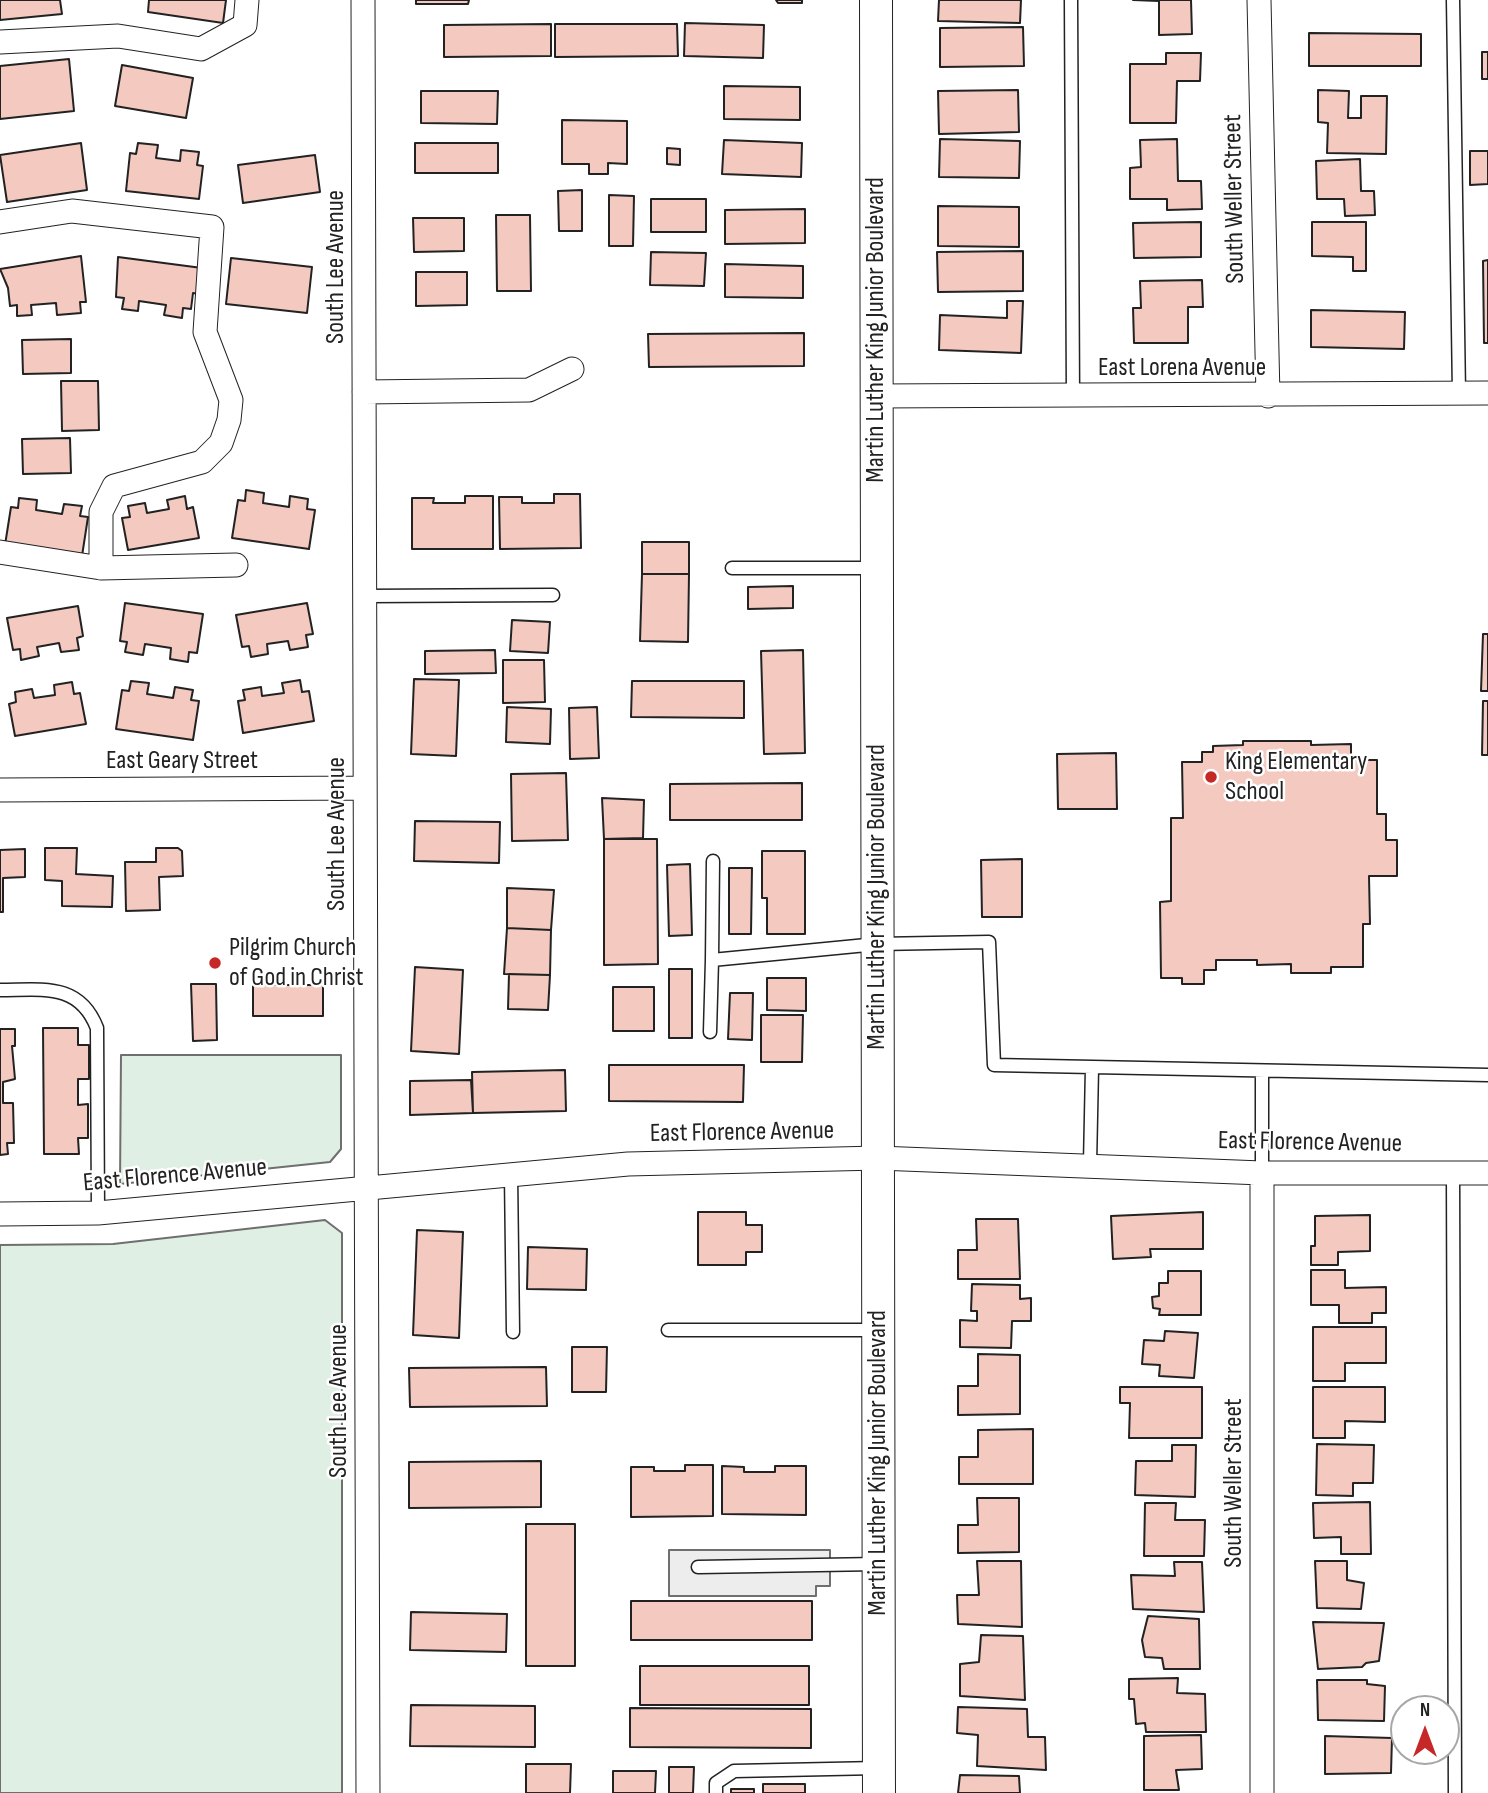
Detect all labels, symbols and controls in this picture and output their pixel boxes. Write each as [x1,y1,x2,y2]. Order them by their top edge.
street label: South Weller Street [1218,114,1252,284]
street label: Martin Luther King Junior Boulevard [860,177,892,483]
street label: South Lee Avenue [320,190,352,344]
street label: East Lorena Avenue [1098,352,1266,384]
street label: Martin Luther King Junior Boulevard [861,744,893,1050]
street label: East Geary Street [106,745,258,777]
place label: King Elementary School [1225,746,1367,808]
street label: South Lee Avenue [321,757,353,911]
marker: King Elementary School [1203,769,1219,785]
place label: Pilgrim Church of God in Christ [229,932,364,993]
marker: Pilgrim Church of God in Christ [207,955,223,971]
street label: East Florence Avenue [650,1116,834,1150]
street label: East Florence Avenue [1218,1126,1402,1160]
street label: East Florence Avenue [82,1152,268,1200]
street label: Martin Luther King Junior Boulevard [862,1310,894,1616]
street label: South Lee Avenue [323,1324,355,1478]
street label: South Weller Street [1218,1398,1250,1568]
north arrow [1390,1695,1460,1765]
text: N [1420,1699,1430,1722]

